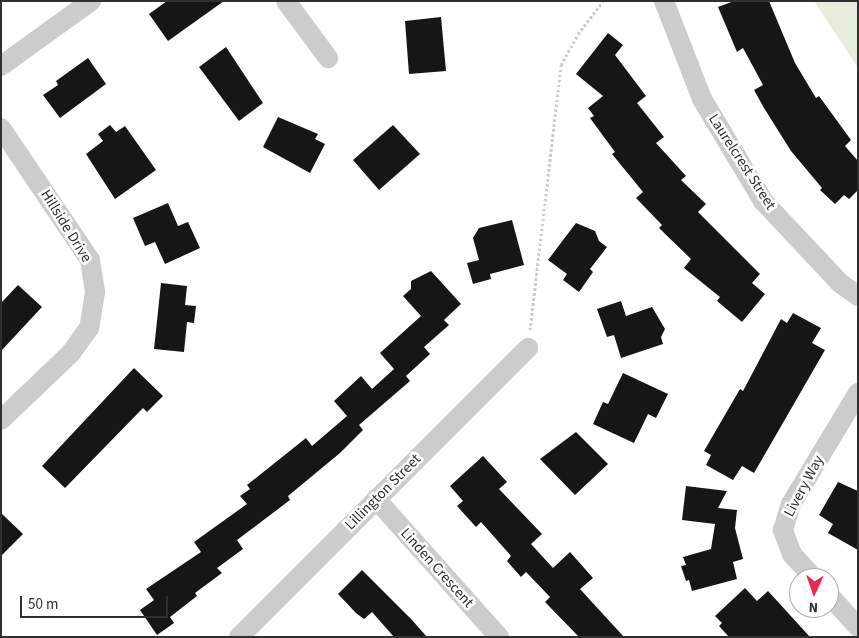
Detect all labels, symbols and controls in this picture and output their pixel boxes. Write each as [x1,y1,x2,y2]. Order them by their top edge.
street label: Laurelcrest Street [704,111,780,213]
street label: Hillside Drive [37,186,95,266]
street label: Lillington Street [341,450,425,534]
street label: Livery Way [780,452,828,520]
street label: Linden Crescent [397,525,477,611]
north arrow [789,568,839,618]
scale bar [22,586,170,618]
text: 50 m [28,594,58,615]
text: N [808,597,818,617]

